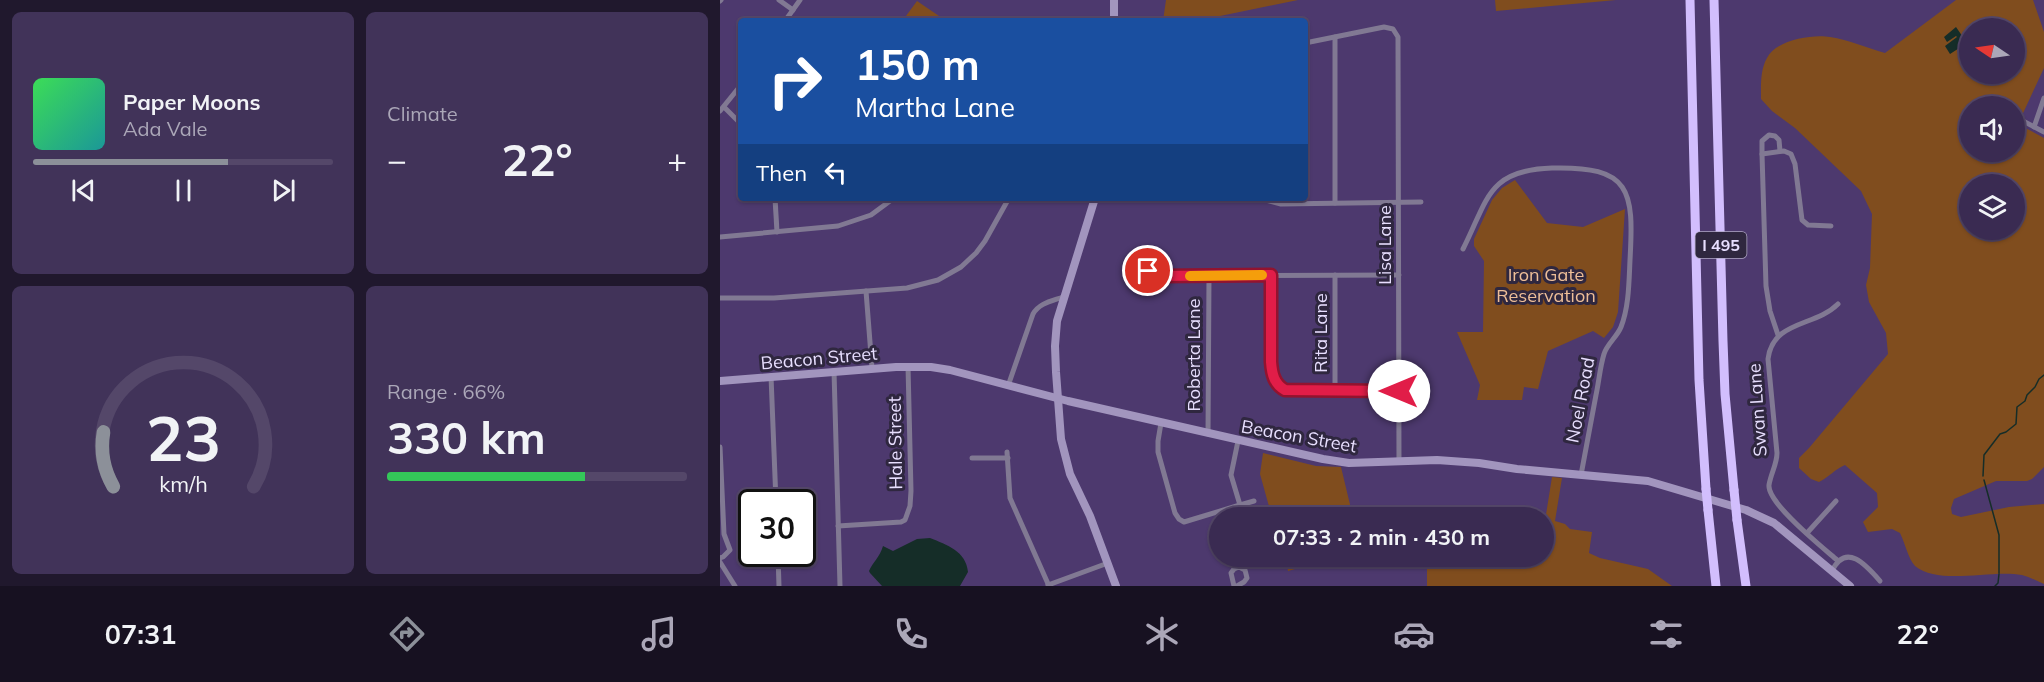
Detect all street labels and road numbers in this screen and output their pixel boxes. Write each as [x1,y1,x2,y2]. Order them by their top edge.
street label: Lisa Lane [1373,205,1396,285]
road number: I 495 [1696,232,1746,258]
street label: Rita Lane [1309,293,1332,373]
street label: Roberta Lane [1182,299,1205,411]
street label: Beacon Street [760,341,878,375]
street label: Noel Road [1560,355,1600,445]
street label: Swan Lane [1742,363,1772,457]
street label: Hale Street [883,396,907,490]
street label: Beacon Street [1239,415,1359,457]

